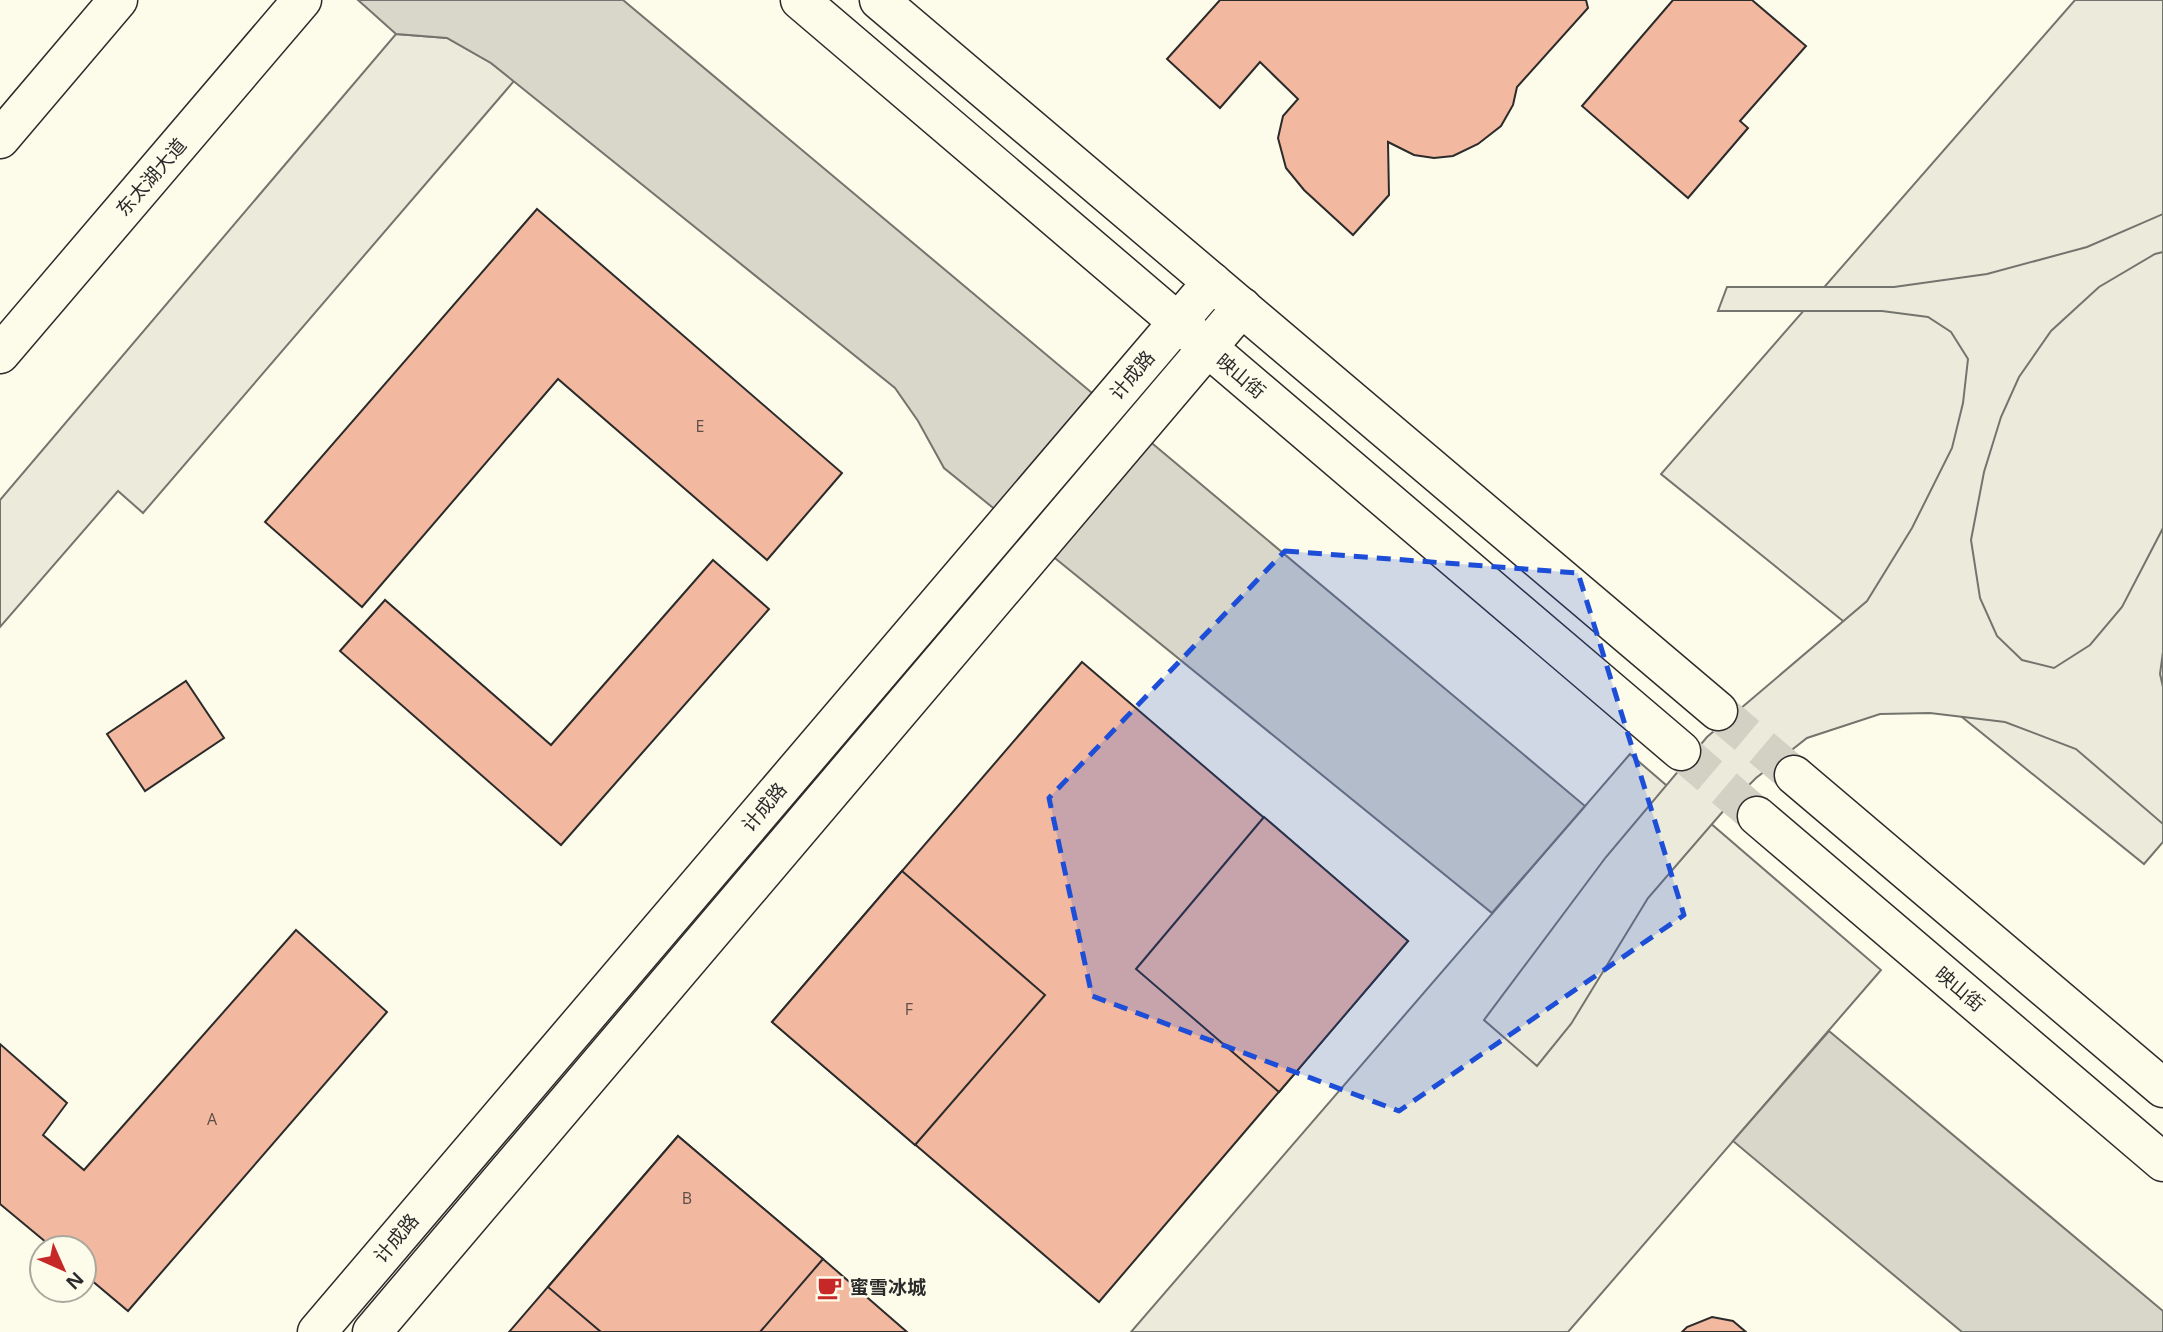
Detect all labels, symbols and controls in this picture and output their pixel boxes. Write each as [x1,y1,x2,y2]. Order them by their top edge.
street label: 东太湖大道 [110,133,192,221]
street label: 计成路 [1104,345,1160,405]
street label: 映山街 [1211,348,1271,404]
house number: E [696,415,704,437]
street label: 计成路 [736,777,792,837]
street label: 映山街 [1930,961,1990,1017]
house number: F [905,998,913,1020]
house number: A [207,1108,218,1130]
house number: B [682,1187,692,1209]
street label: 计成路 [368,1208,424,1268]
north arrow [28,1234,98,1304]
text: N [60,1266,90,1296]
cafe icon: 蜜雪冰城 [816,1273,844,1301]
place label: 蜜雪冰城 [850,1274,926,1300]

